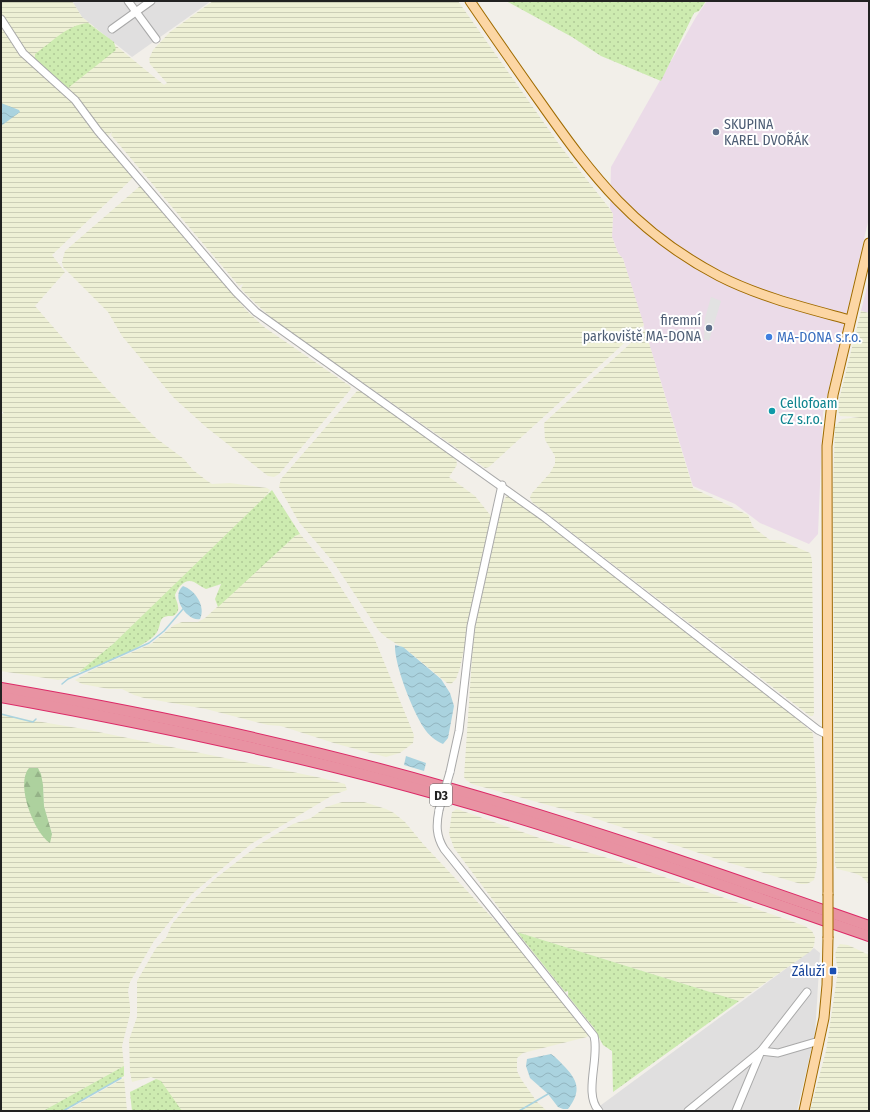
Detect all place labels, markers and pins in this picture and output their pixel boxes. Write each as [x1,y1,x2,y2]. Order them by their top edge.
place label: SKUPINA KAREL DVOŘÁK [724,116,809,149]
marker: SKUPINA KAREL DVOŘÁK [711,127,721,137]
place label: firemní parkoviště MA-DONA [583,312,702,345]
marker: firemní parkoviště MA-DONA [704,323,714,333]
place label: MA-DONA s.r.o. [777,329,861,346]
marker: MA-DONA s.r.o. [764,332,774,342]
place label: Cellofoam CZ s.r.o. [780,395,837,428]
marker: Cellofoam CZ s.r.o. [767,406,777,416]
place label: Záluží [792,963,825,980]
marker: Záluží [828,966,838,976]

